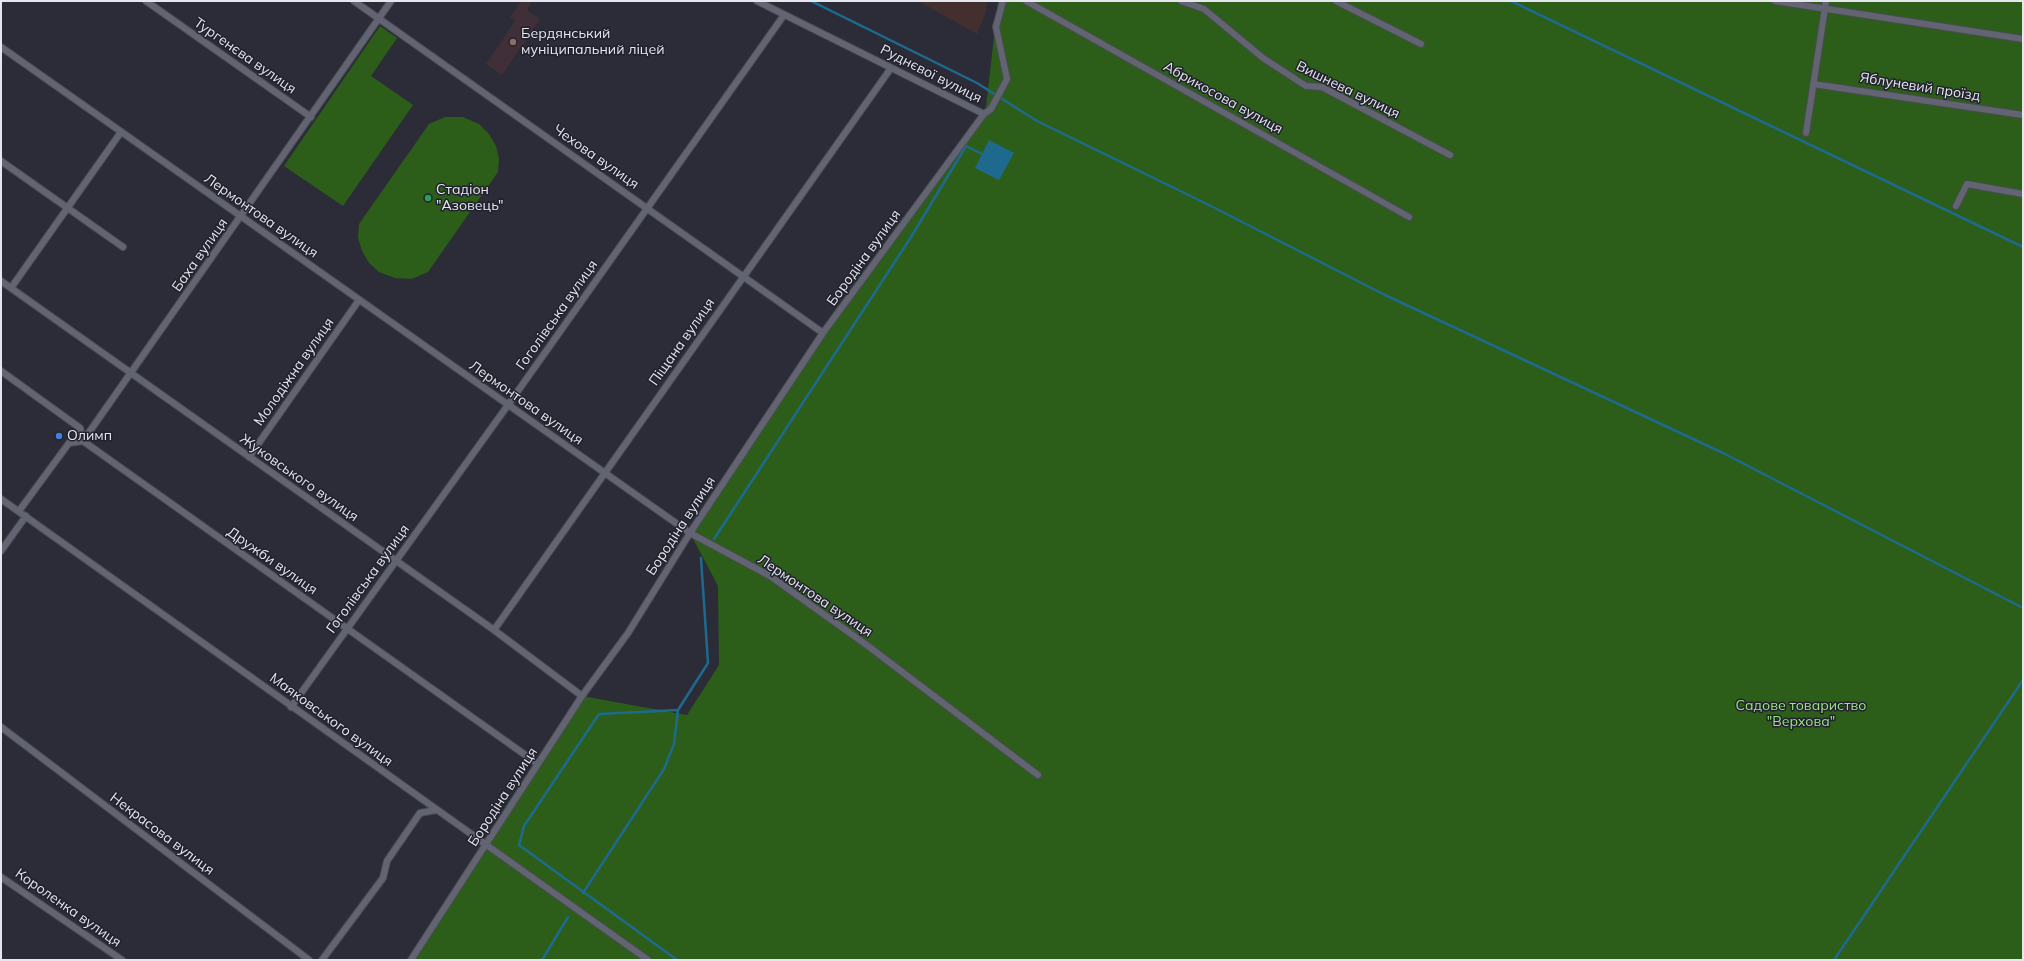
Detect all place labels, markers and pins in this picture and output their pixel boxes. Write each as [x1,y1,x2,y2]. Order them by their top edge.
place label: Бердянський муніципальний ліцей [521,26,665,58]
marker: Бердянський муніципальний ліцей [508,37,518,47]
place label: Стадіон "Азовець" [436,182,503,214]
marker: Стадіон "Азовець" [423,193,433,203]
place label: Олимп [67,428,112,444]
marker: Олимп [54,431,64,441]

